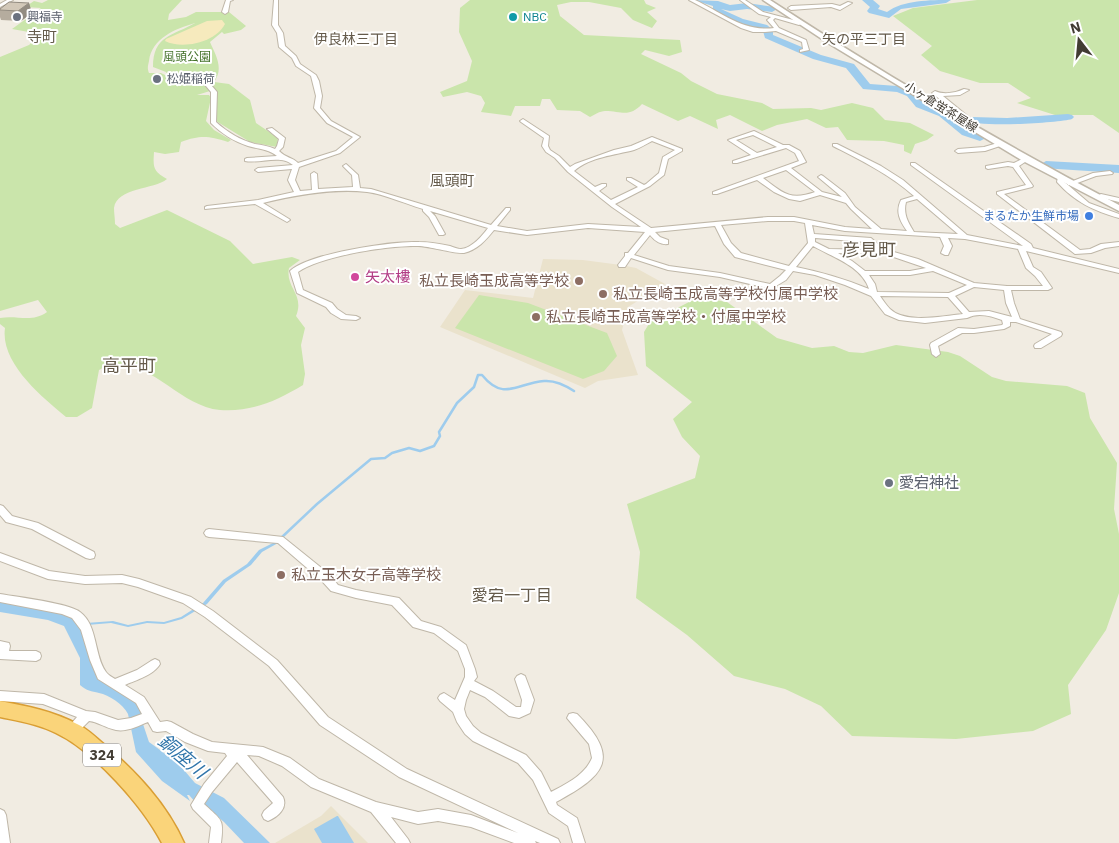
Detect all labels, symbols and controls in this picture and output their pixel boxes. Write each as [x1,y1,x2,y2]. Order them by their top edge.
place label: 興福寺 [27,9,63,24]
place label: NBC [523,9,547,24]
marker: 興福寺 [11,11,23,23]
marker: NBC [507,11,519,23]
north arrow [1054,15,1104,65]
text: N [1068,17,1083,38]
district label: 寺町 [27,27,57,46]
district label: 伊良林三丁目 [314,30,398,48]
district label: 矢の平三丁目 [822,30,906,48]
park label: 風頭公園 [163,49,211,64]
place label: 松姫稲荷 [167,71,215,86]
marker: 松姫稲荷 [151,73,163,85]
street label: 小ヶ倉蛍茶屋線 [902,78,981,135]
district label: 風頭町 [429,171,475,190]
place label: まるたか生鮮市場 [983,208,1079,223]
marker: まるたか生鮮市場 [1083,210,1095,222]
district label: 彦見町 [842,238,896,261]
place label: 矢太樓 [365,267,410,286]
marker: 矢太樓 [349,271,361,283]
place label: 私立長崎玉成高等学校 [419,271,569,290]
marker: 私立長崎玉成高等学校 [573,275,585,287]
place label: 私立長崎玉成高等学校付属中学校 [613,284,838,303]
marker: 私立長崎玉成高等学校付属中学校 [597,288,609,300]
place label: 私立長崎玉成高等学校・付属中学校 [546,307,786,326]
marker: 私立長崎玉成高等学校・付属中学校 [530,311,542,323]
district label: 高平町 [102,354,156,377]
place label: 愛宕神社 [899,473,959,492]
marker: 愛宕神社 [883,477,895,489]
place label: 私立玉木女子高等学校 [291,565,441,584]
marker: 私立玉木女子高等学校 [275,569,287,581]
district label: 愛宕一丁目 [472,585,552,605]
water label: 銅座川 [153,728,214,785]
road number: 324 [83,744,121,766]

